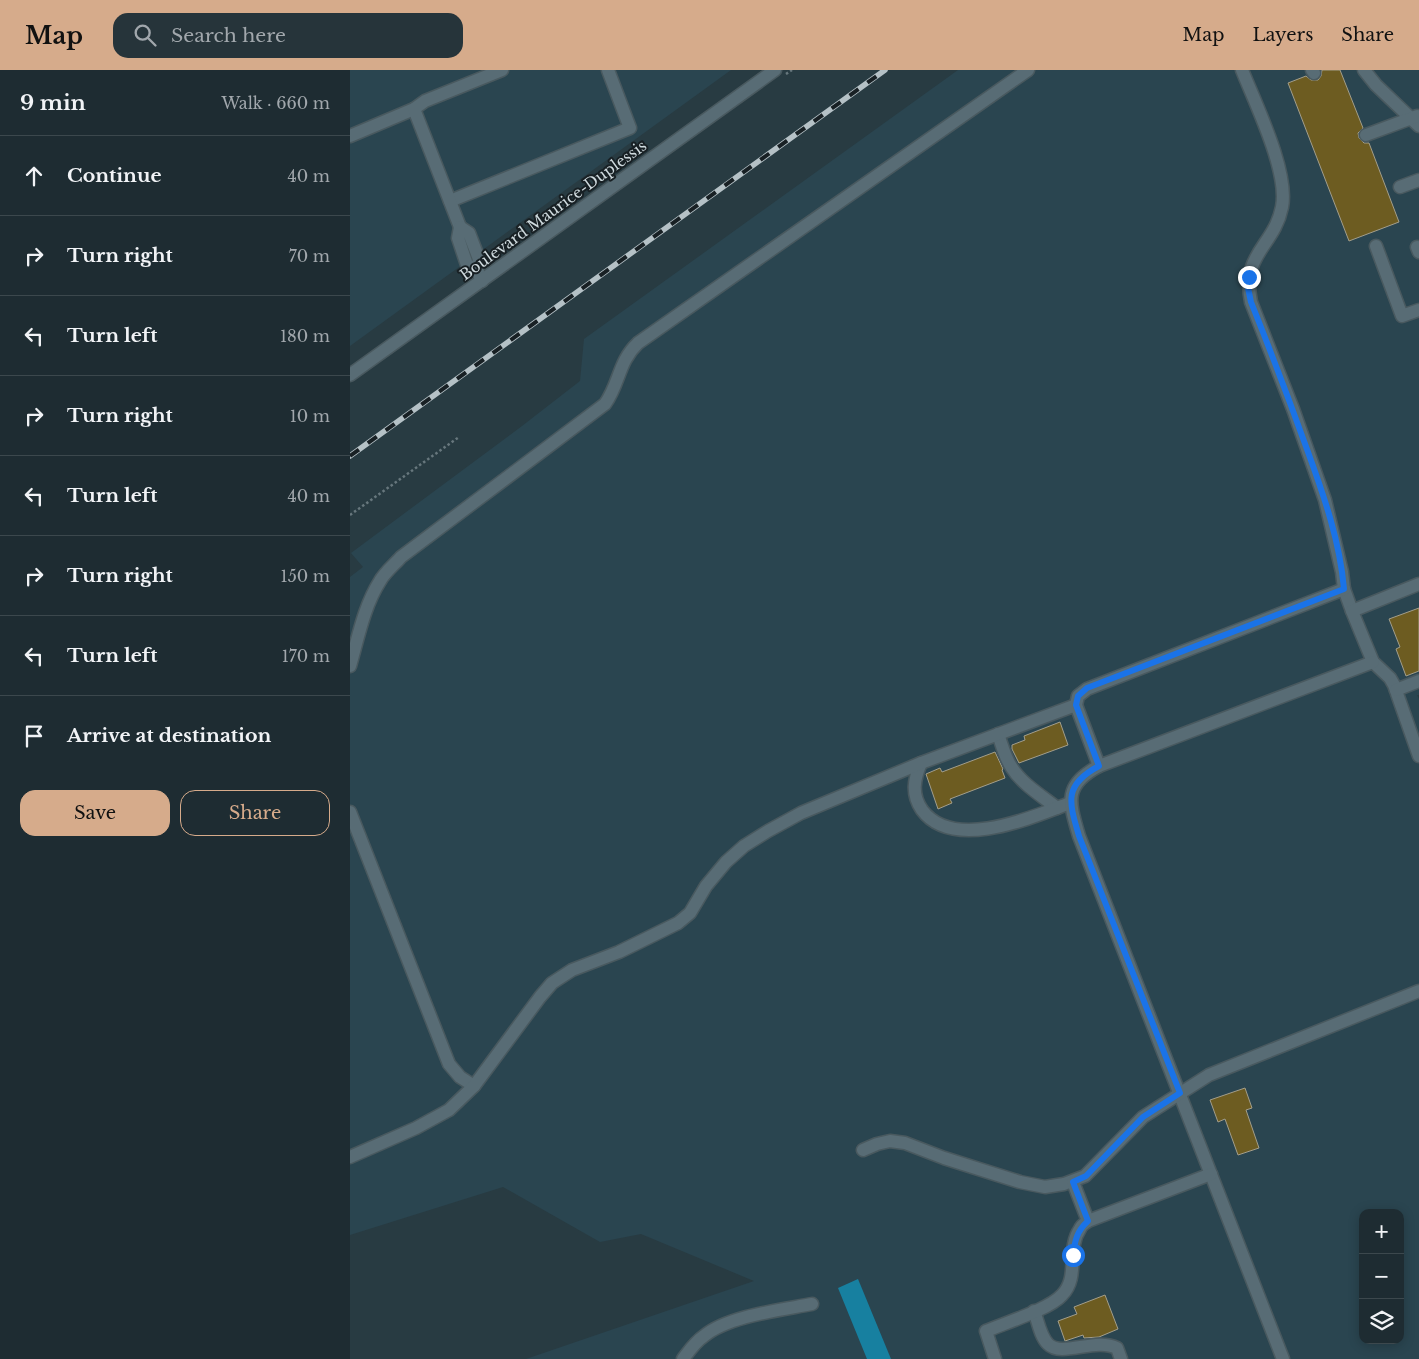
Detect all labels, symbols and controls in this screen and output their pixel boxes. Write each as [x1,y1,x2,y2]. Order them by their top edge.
search box [113,13,463,58]
text: Map [25,21,83,50]
icon: search [131,21,159,49]
text: Search here [171,24,286,47]
text: Map [1183,24,1224,46]
text: Layers [1252,24,1313,46]
text: Share [1341,24,1394,46]
text: 9 min [20,90,86,116]
text: Walk · 660 m [221,93,330,113]
street label: Boulevard Maurice-Duplessis [456,136,650,284]
icon: ahead [20,162,48,190]
text: Continue [67,164,162,187]
text: 40 m [287,166,330,186]
icon: right [20,242,48,270]
text: Turn right [67,244,173,267]
text: 70 m [289,246,330,266]
route end [1238,266,1261,289]
icon: left [20,322,48,350]
text: Turn left [67,324,158,347]
text: 180 m [280,326,330,346]
icon: right [20,402,48,430]
text: Turn right [67,404,173,427]
text: 10 m [290,406,330,426]
icon: left [20,482,48,510]
text: Turn left [67,484,158,507]
text: 40 m [287,486,330,506]
icon: right [20,562,48,590]
text: Turn right [67,564,173,587]
text: 150 m [281,566,330,586]
icon: left [20,642,48,670]
text: Turn left [67,644,158,667]
text: 170 m [282,646,330,666]
icon: arrive [20,722,48,750]
text: Arrive at destination [67,724,271,747]
button: Save [20,790,170,836]
button: Share [180,790,330,836]
map controls [1359,1209,1404,1344]
button: + [1359,1209,1404,1254]
route start [1062,1244,1085,1267]
button: − [1359,1254,1404,1299]
button: layers [1359,1299,1404,1344]

